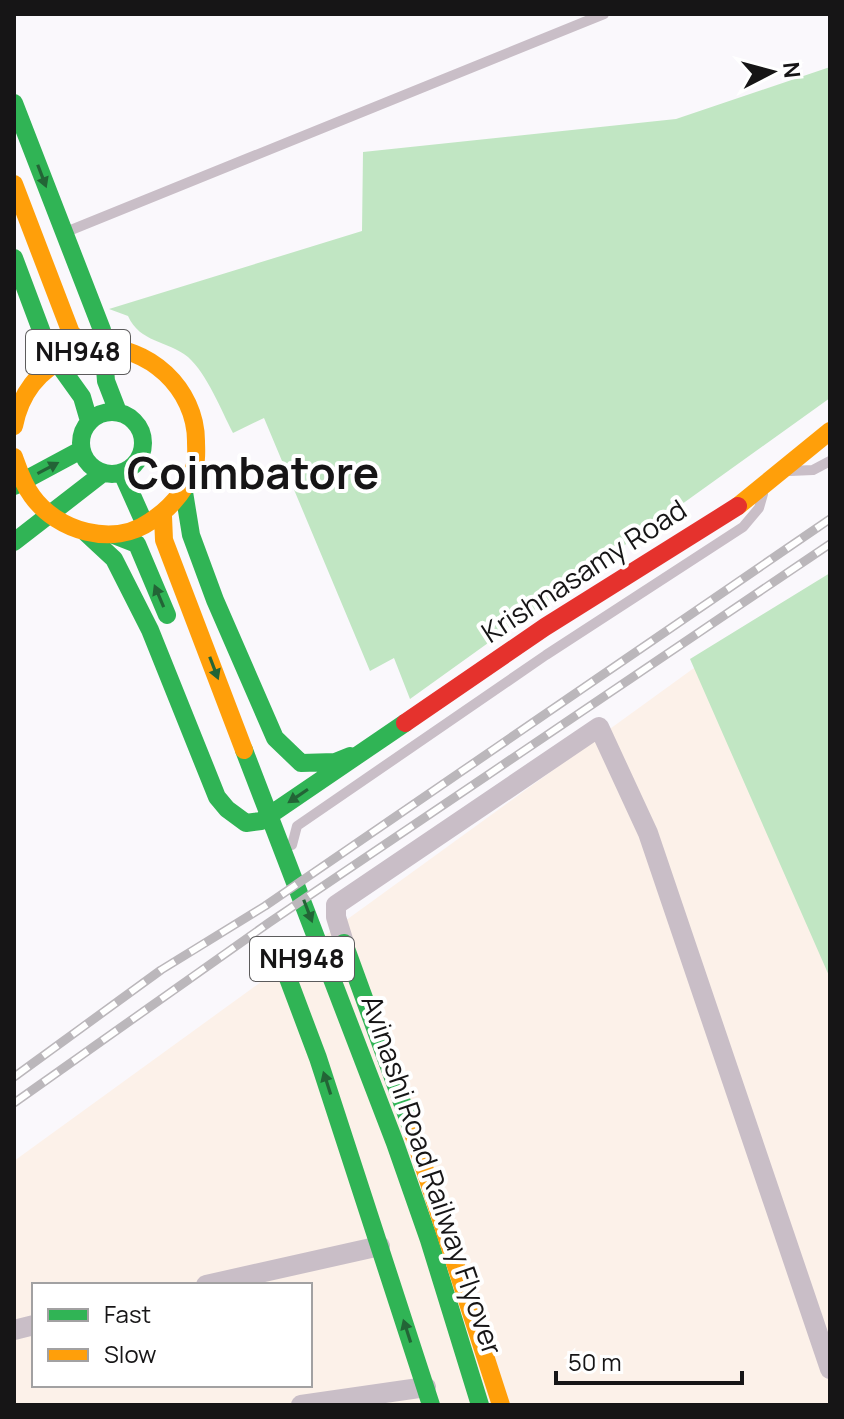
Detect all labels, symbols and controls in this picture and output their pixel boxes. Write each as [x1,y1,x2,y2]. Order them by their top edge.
north arrow [732,32,812,112]
text: N [776,60,808,79]
one-way arrow [36,164,49,188]
road number: NH948 [26,330,130,374]
district label: Coimbatore [127,442,379,502]
one-way arrow [36,461,59,474]
street label: Krishnasamy Road [474,490,693,651]
one-way arrow [153,584,166,608]
one-way arrow [208,656,221,680]
one-way arrow [287,788,309,803]
one-way arrow [302,899,315,923]
road number: NH948 [250,937,354,981]
street label: Avinashi Road Railway Flyover [353,990,512,1360]
one-way arrow [320,1071,333,1095]
legend [32,1283,312,1387]
text: Fast [104,1297,151,1330]
one-way arrow [401,1318,413,1342]
scale bar [556,1335,742,1385]
text: Slow [104,1337,157,1370]
text: 50 m [568,1345,622,1378]

